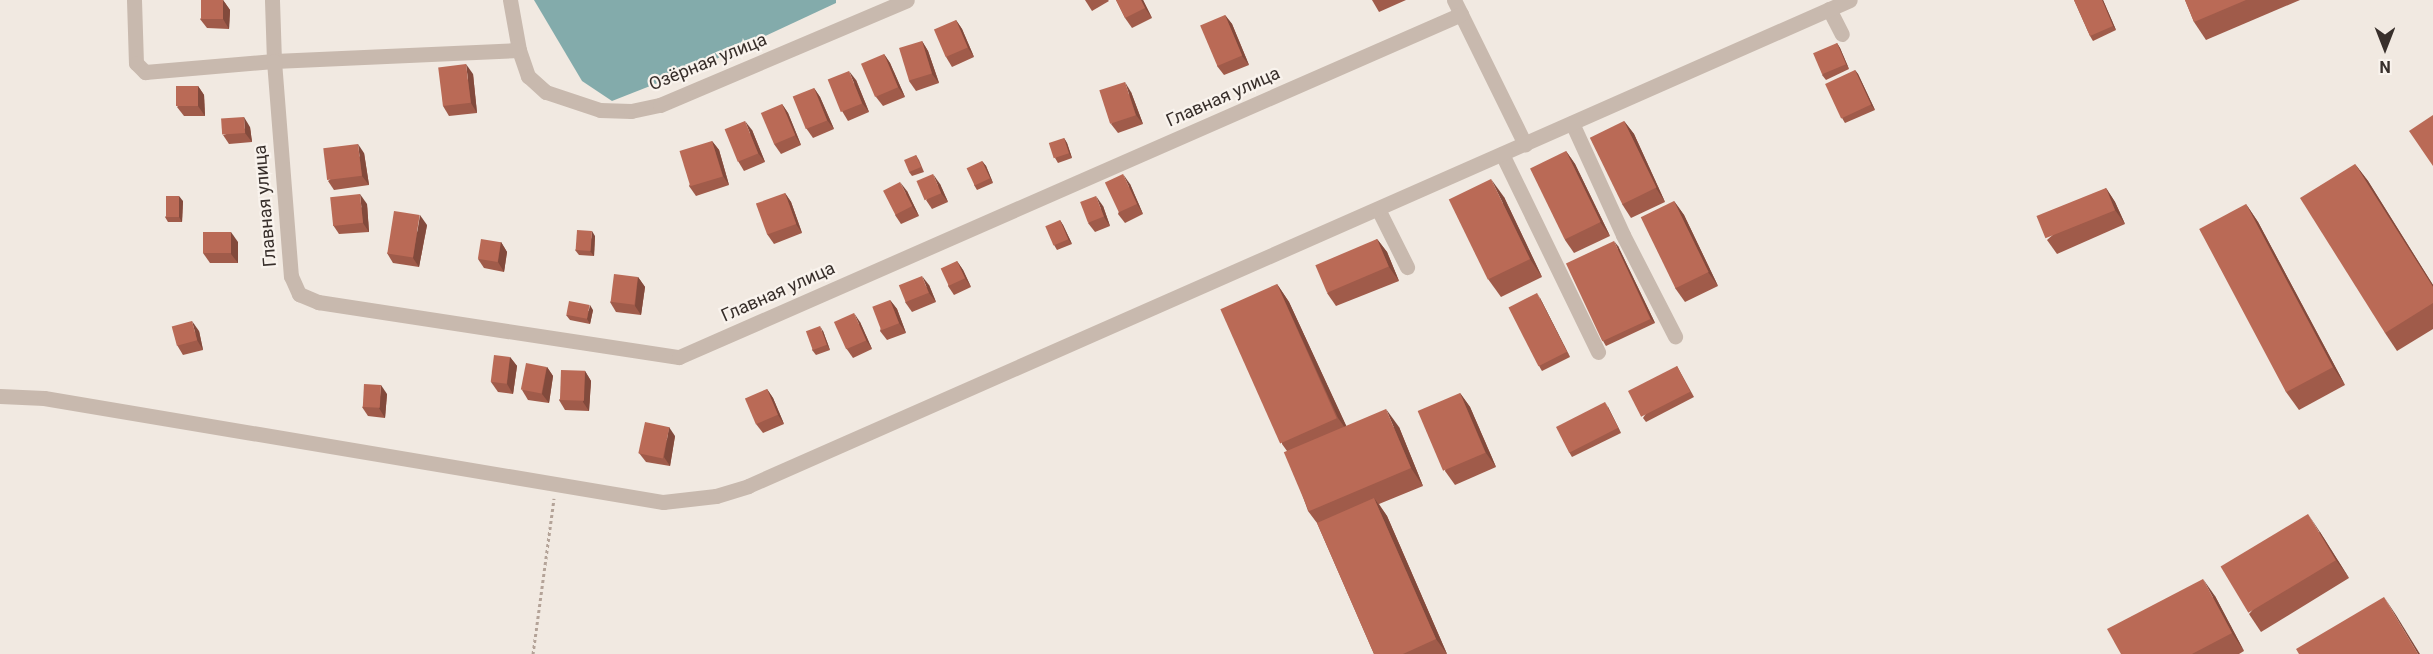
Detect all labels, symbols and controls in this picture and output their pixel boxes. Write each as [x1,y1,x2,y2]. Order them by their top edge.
north arrow [2355,18,2415,78]
street label: Озёрная улица [646,29,770,95]
text: N [2379,57,2391,76]
street label: Главная улица [1163,62,1283,132]
street label: Главная улица [249,144,281,268]
street label: Главная улица [718,257,838,327]

